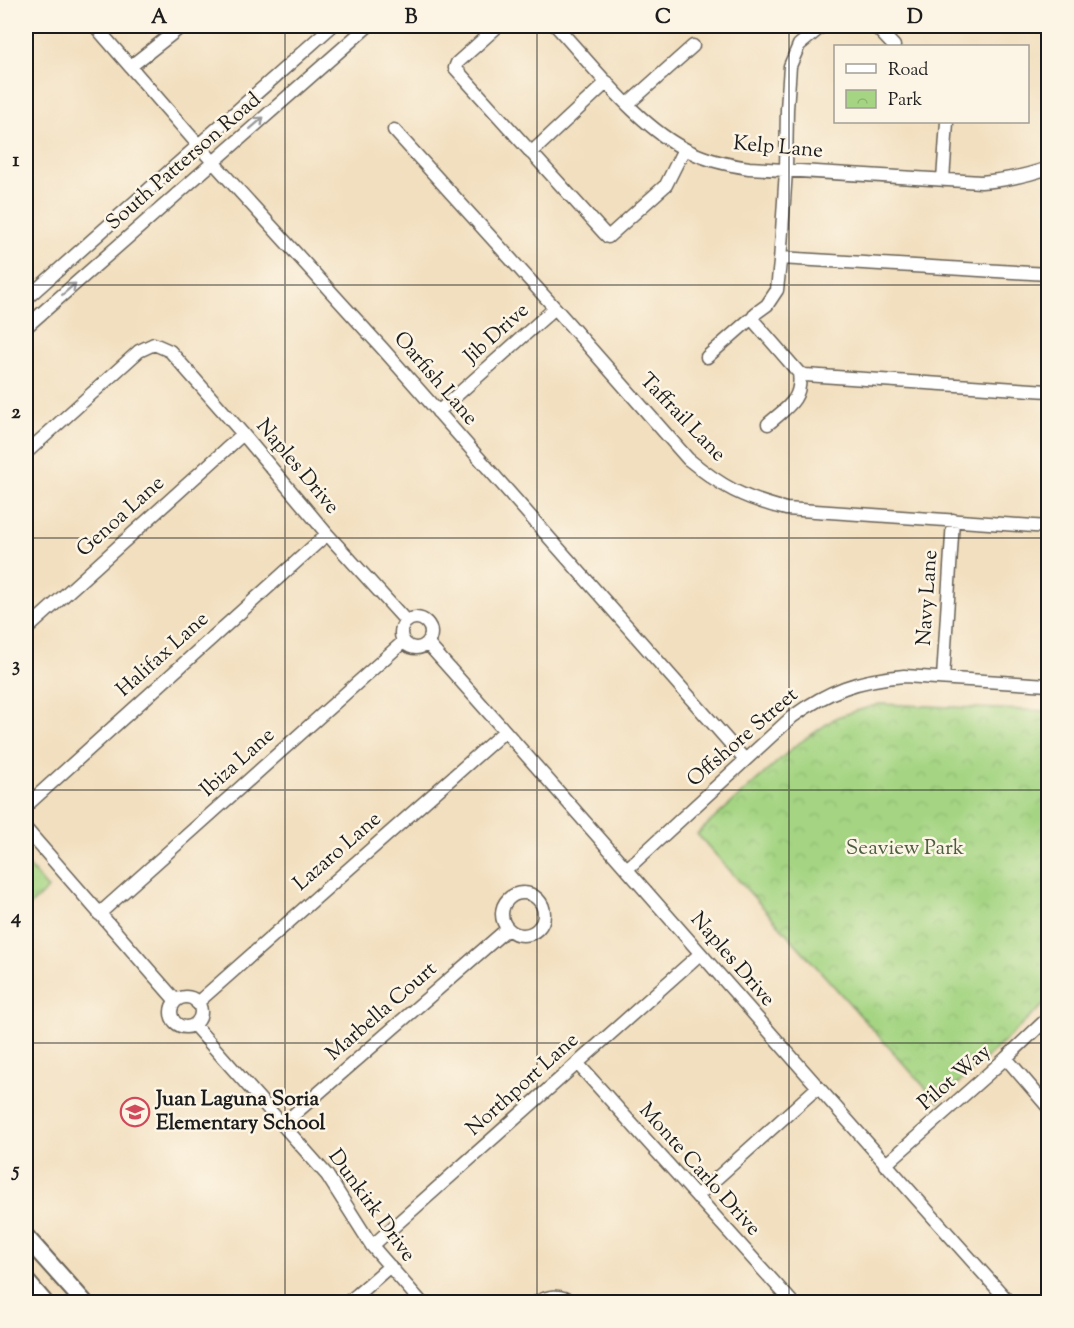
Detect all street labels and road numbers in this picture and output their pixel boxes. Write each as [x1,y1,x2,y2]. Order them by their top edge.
street label: South Patterson Road [100,86,268,238]
street label: Kelp Lane [732,129,824,167]
street label: Jib Drive [457,297,536,372]
street label: Oarfish Lane [386,325,484,433]
street label: Taffrail Lane [632,367,732,469]
street label: Naples Drive [248,413,346,521]
street label: Genoa Lane [70,469,172,565]
street label: Navy Lane [910,549,946,647]
street label: Halifax Lane [110,605,216,705]
street label: Offshore Street [681,681,805,795]
street label: Ibiza Lane [194,721,282,805]
street label: Lazaro Lane [287,805,389,899]
street label: Naples Drive [683,906,781,1014]
street label: Marbella Court [320,955,444,1069]
street label: Northport Lane [460,1026,586,1144]
street label: Pilot Way [912,1037,999,1118]
street label: Monte Carlo Drive [631,1097,767,1243]
street label: Dunkirk Drive [320,1144,422,1268]

